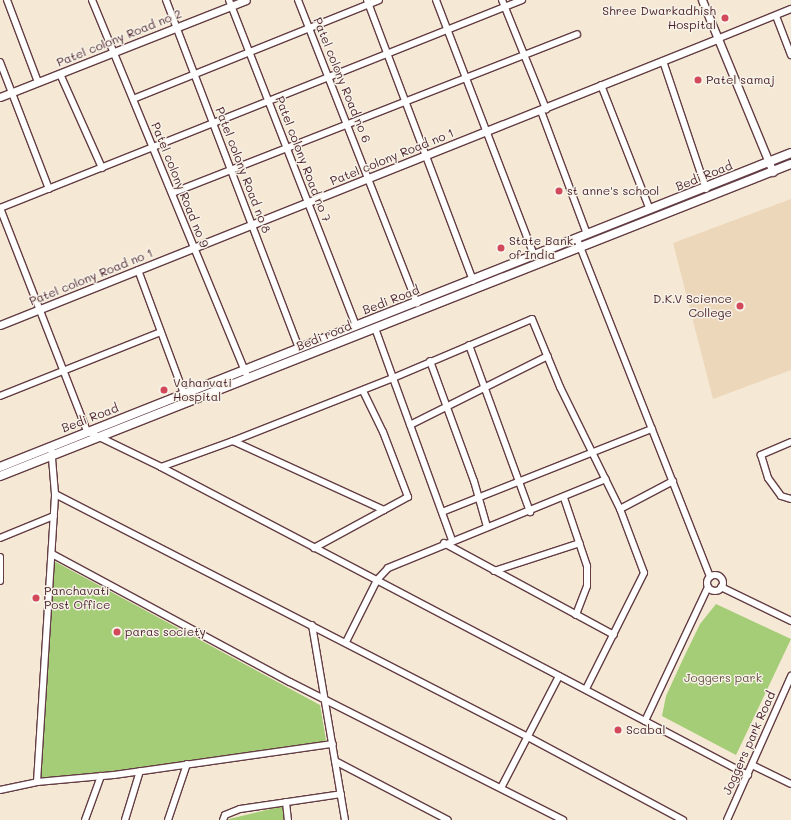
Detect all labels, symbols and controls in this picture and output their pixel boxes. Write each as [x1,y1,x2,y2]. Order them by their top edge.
place label: Shree Dwarkadhish Hospital [602,4,716,32]
street label: Patel colony Road no 2 [54,6,184,70]
marker: Shree Dwarkadhish Hospital [719,12,731,24]
street label: Patel colony Road no 6 [310,15,374,145]
place label: Patel samaj [706,73,775,87]
marker: Patel samaj [693,75,703,85]
street label: Patel colony Road no 7 [272,94,334,224]
street label: Patel colony Road no 8 [212,105,274,235]
street label: Patel colony Road no 9 [148,120,212,250]
street label: Patel colony Road no 1 [328,126,456,188]
street label: Bedi Road [674,158,734,194]
place label: st anne's school [567,184,659,198]
marker: st anne's school [554,186,564,196]
place label: State Bank of India [509,234,573,262]
marker: State Bank of India [496,243,506,253]
street label: Patel colony Road no 1 [27,246,155,308]
street label: Bedi Road [360,283,422,317]
place label: D.K.V Science College [653,292,732,320]
marker: D.K.V Science College [735,301,745,311]
street label: Bedi road [294,318,354,354]
place label: Vahanvati Hospital [173,376,232,404]
marker: Vahanvati Hospital [158,384,170,396]
street label: Bedi Road [59,401,121,435]
place label: Panchavati Post Office [44,584,110,612]
marker: Panchavati Post Office [31,593,41,603]
place label: paras society [125,625,206,639]
marker: paras society [112,627,122,637]
park label: Joggers park [684,671,762,685]
street label: Joggers park Road [720,689,778,797]
place label: Scabal [626,723,665,737]
marker: Scabal [613,725,623,735]

